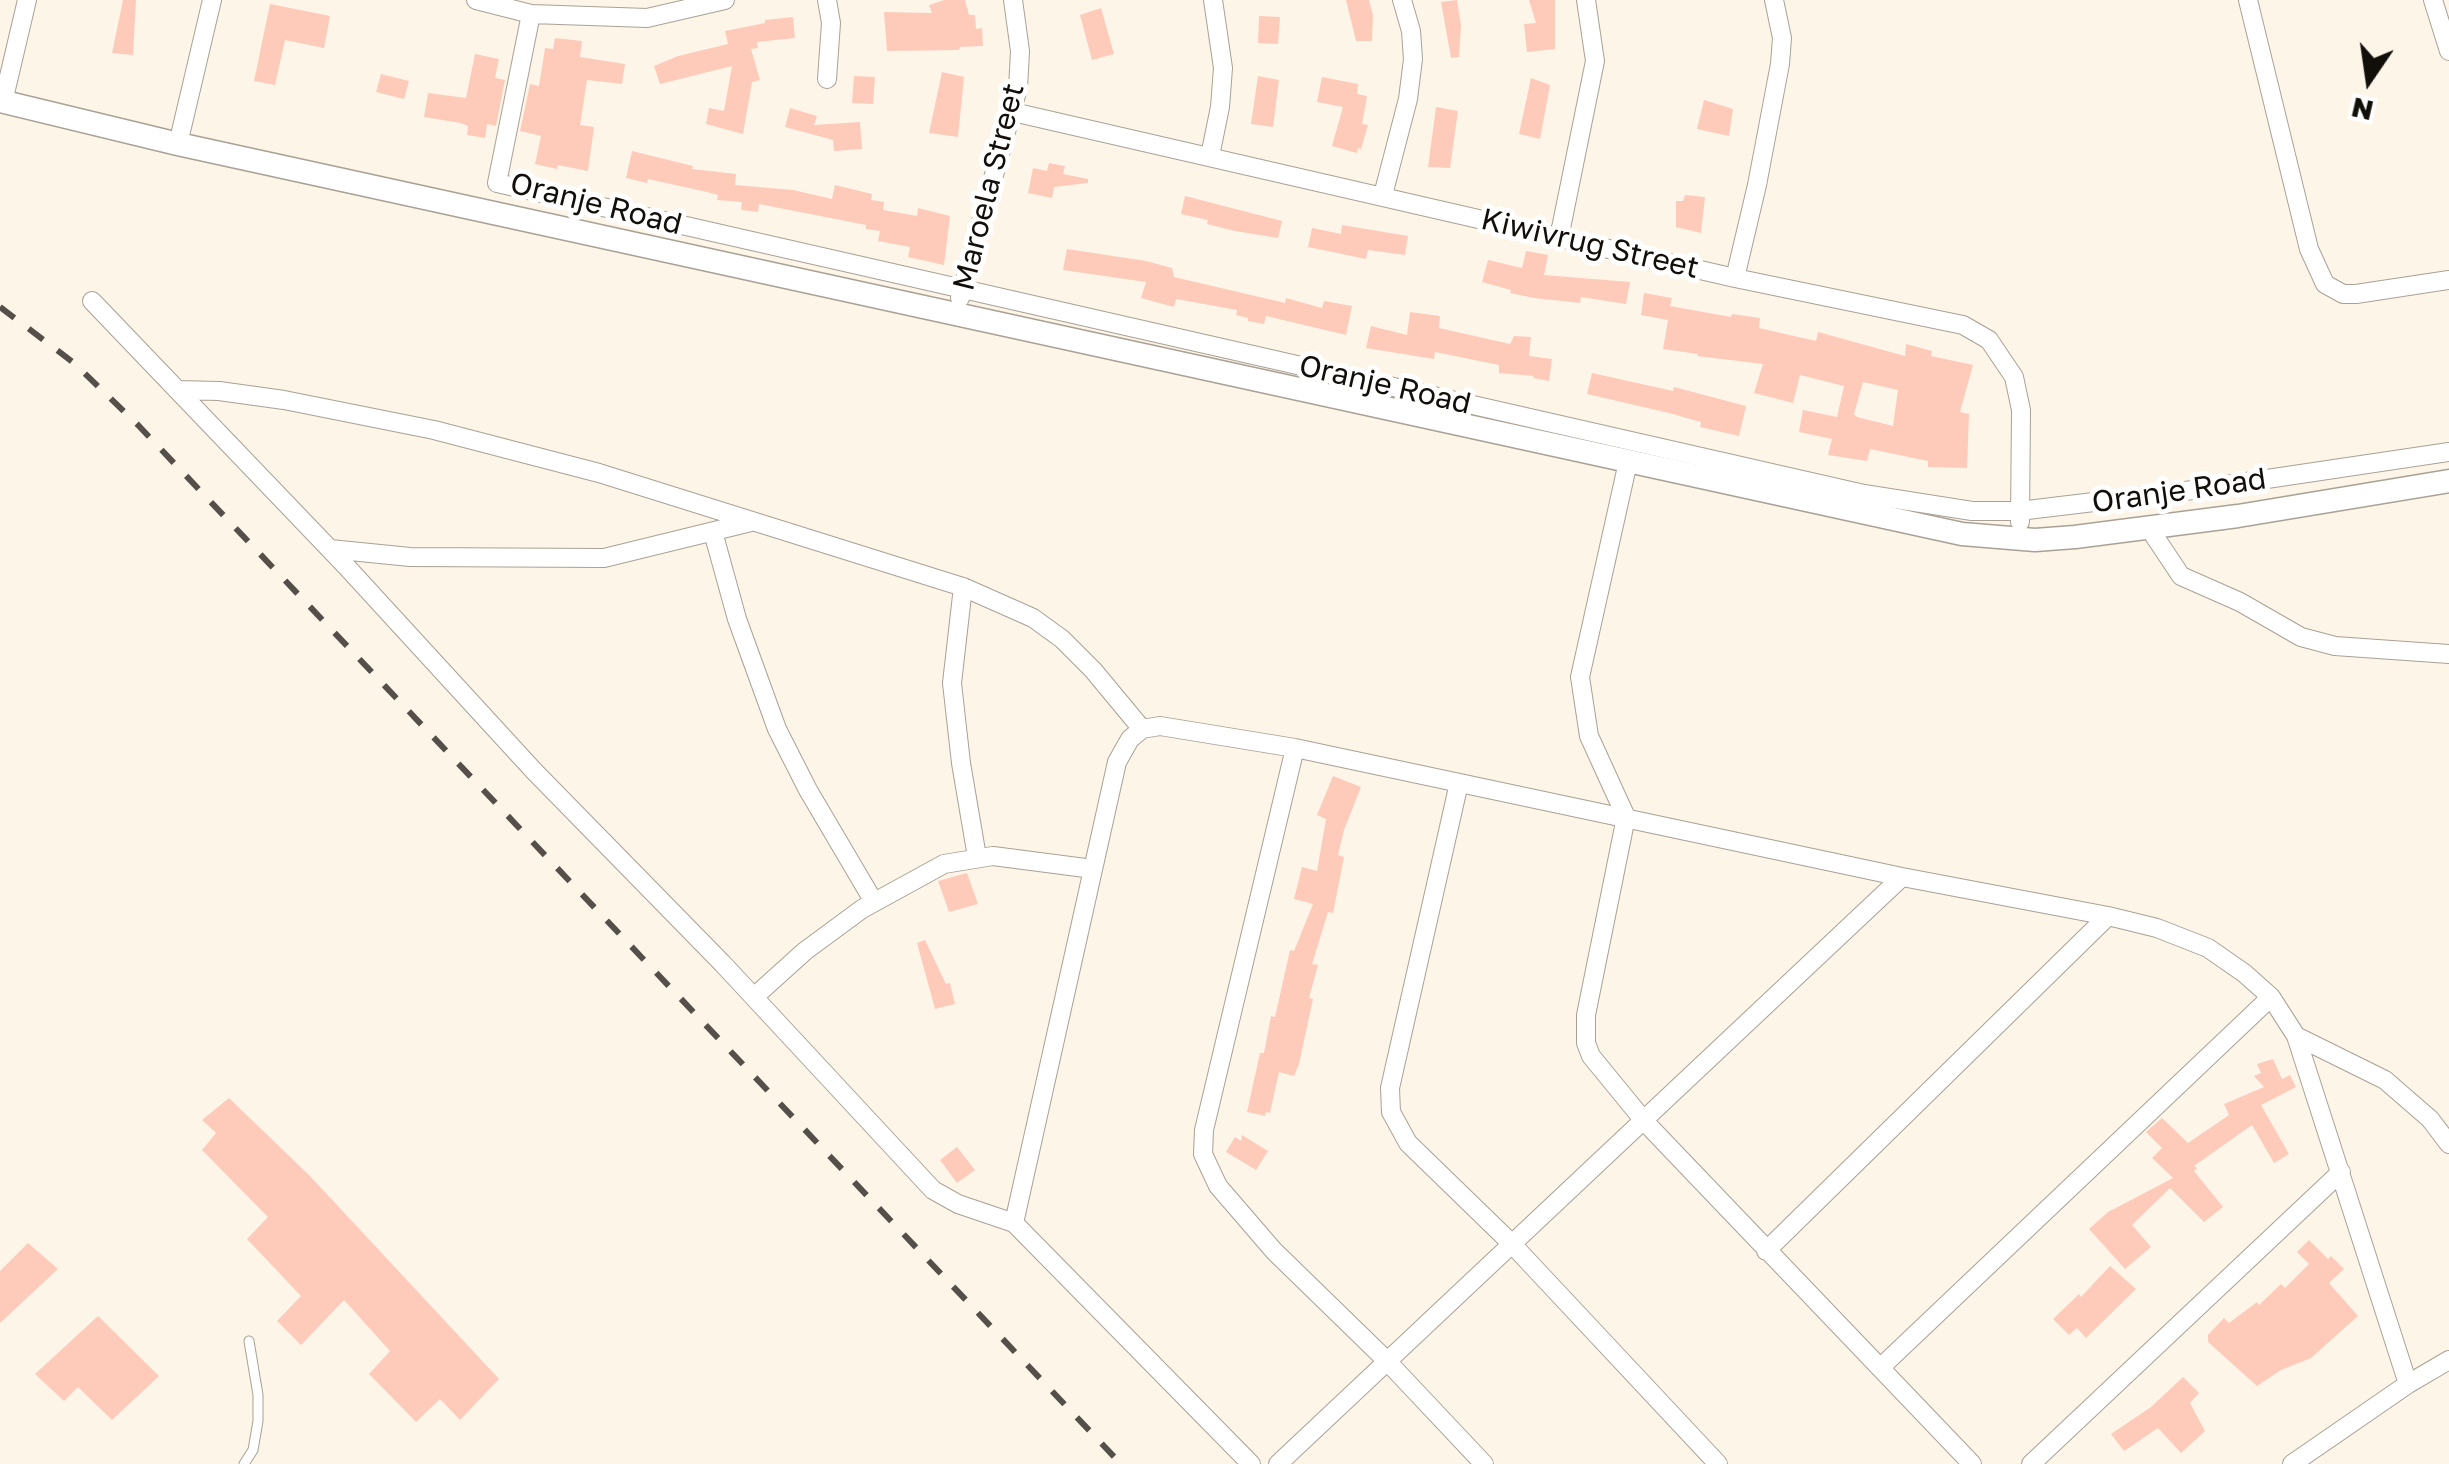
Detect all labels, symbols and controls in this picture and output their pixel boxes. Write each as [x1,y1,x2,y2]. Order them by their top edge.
north arrow [2319,30,2419,130]
street label: Maroela Street [946,80,1032,294]
text: N [2348,91,2376,128]
street label: Oranje Road [507,165,685,243]
street label: Kiwivrug Street [1478,201,1702,287]
street label: Oranje Road [1295,348,1475,422]
street label: Oranje Road [2090,461,2268,521]

